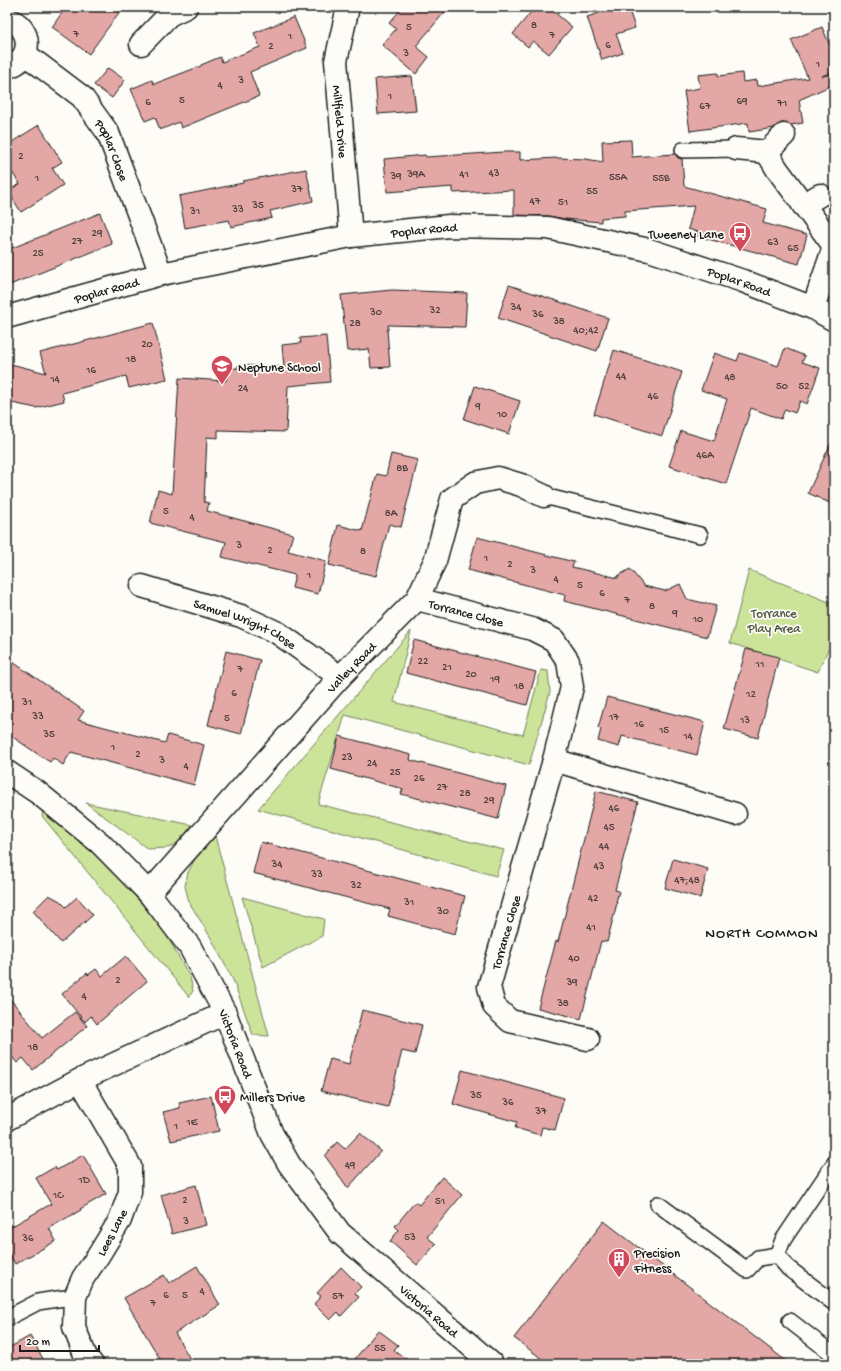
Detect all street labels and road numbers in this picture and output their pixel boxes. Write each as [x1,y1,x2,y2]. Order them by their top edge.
street label: Millfield Drive [328,85,349,159]
street label: Poplar Close [90,116,130,184]
street label: Poplar Road [389,221,459,242]
street label: Poplar Road [704,264,774,302]
street label: Poplar Road [72,275,142,308]
street label: Samuel Wright Close [191,597,298,654]
street label: Torrance Close [426,597,505,631]
street label: Valley Road [324,639,381,698]
street label: Torrance Close [489,893,525,973]
street label: Victoria Road [214,1006,255,1082]
street label: Lees Lane [95,1207,132,1259]
street label: Victoria Road [395,1282,461,1342]

